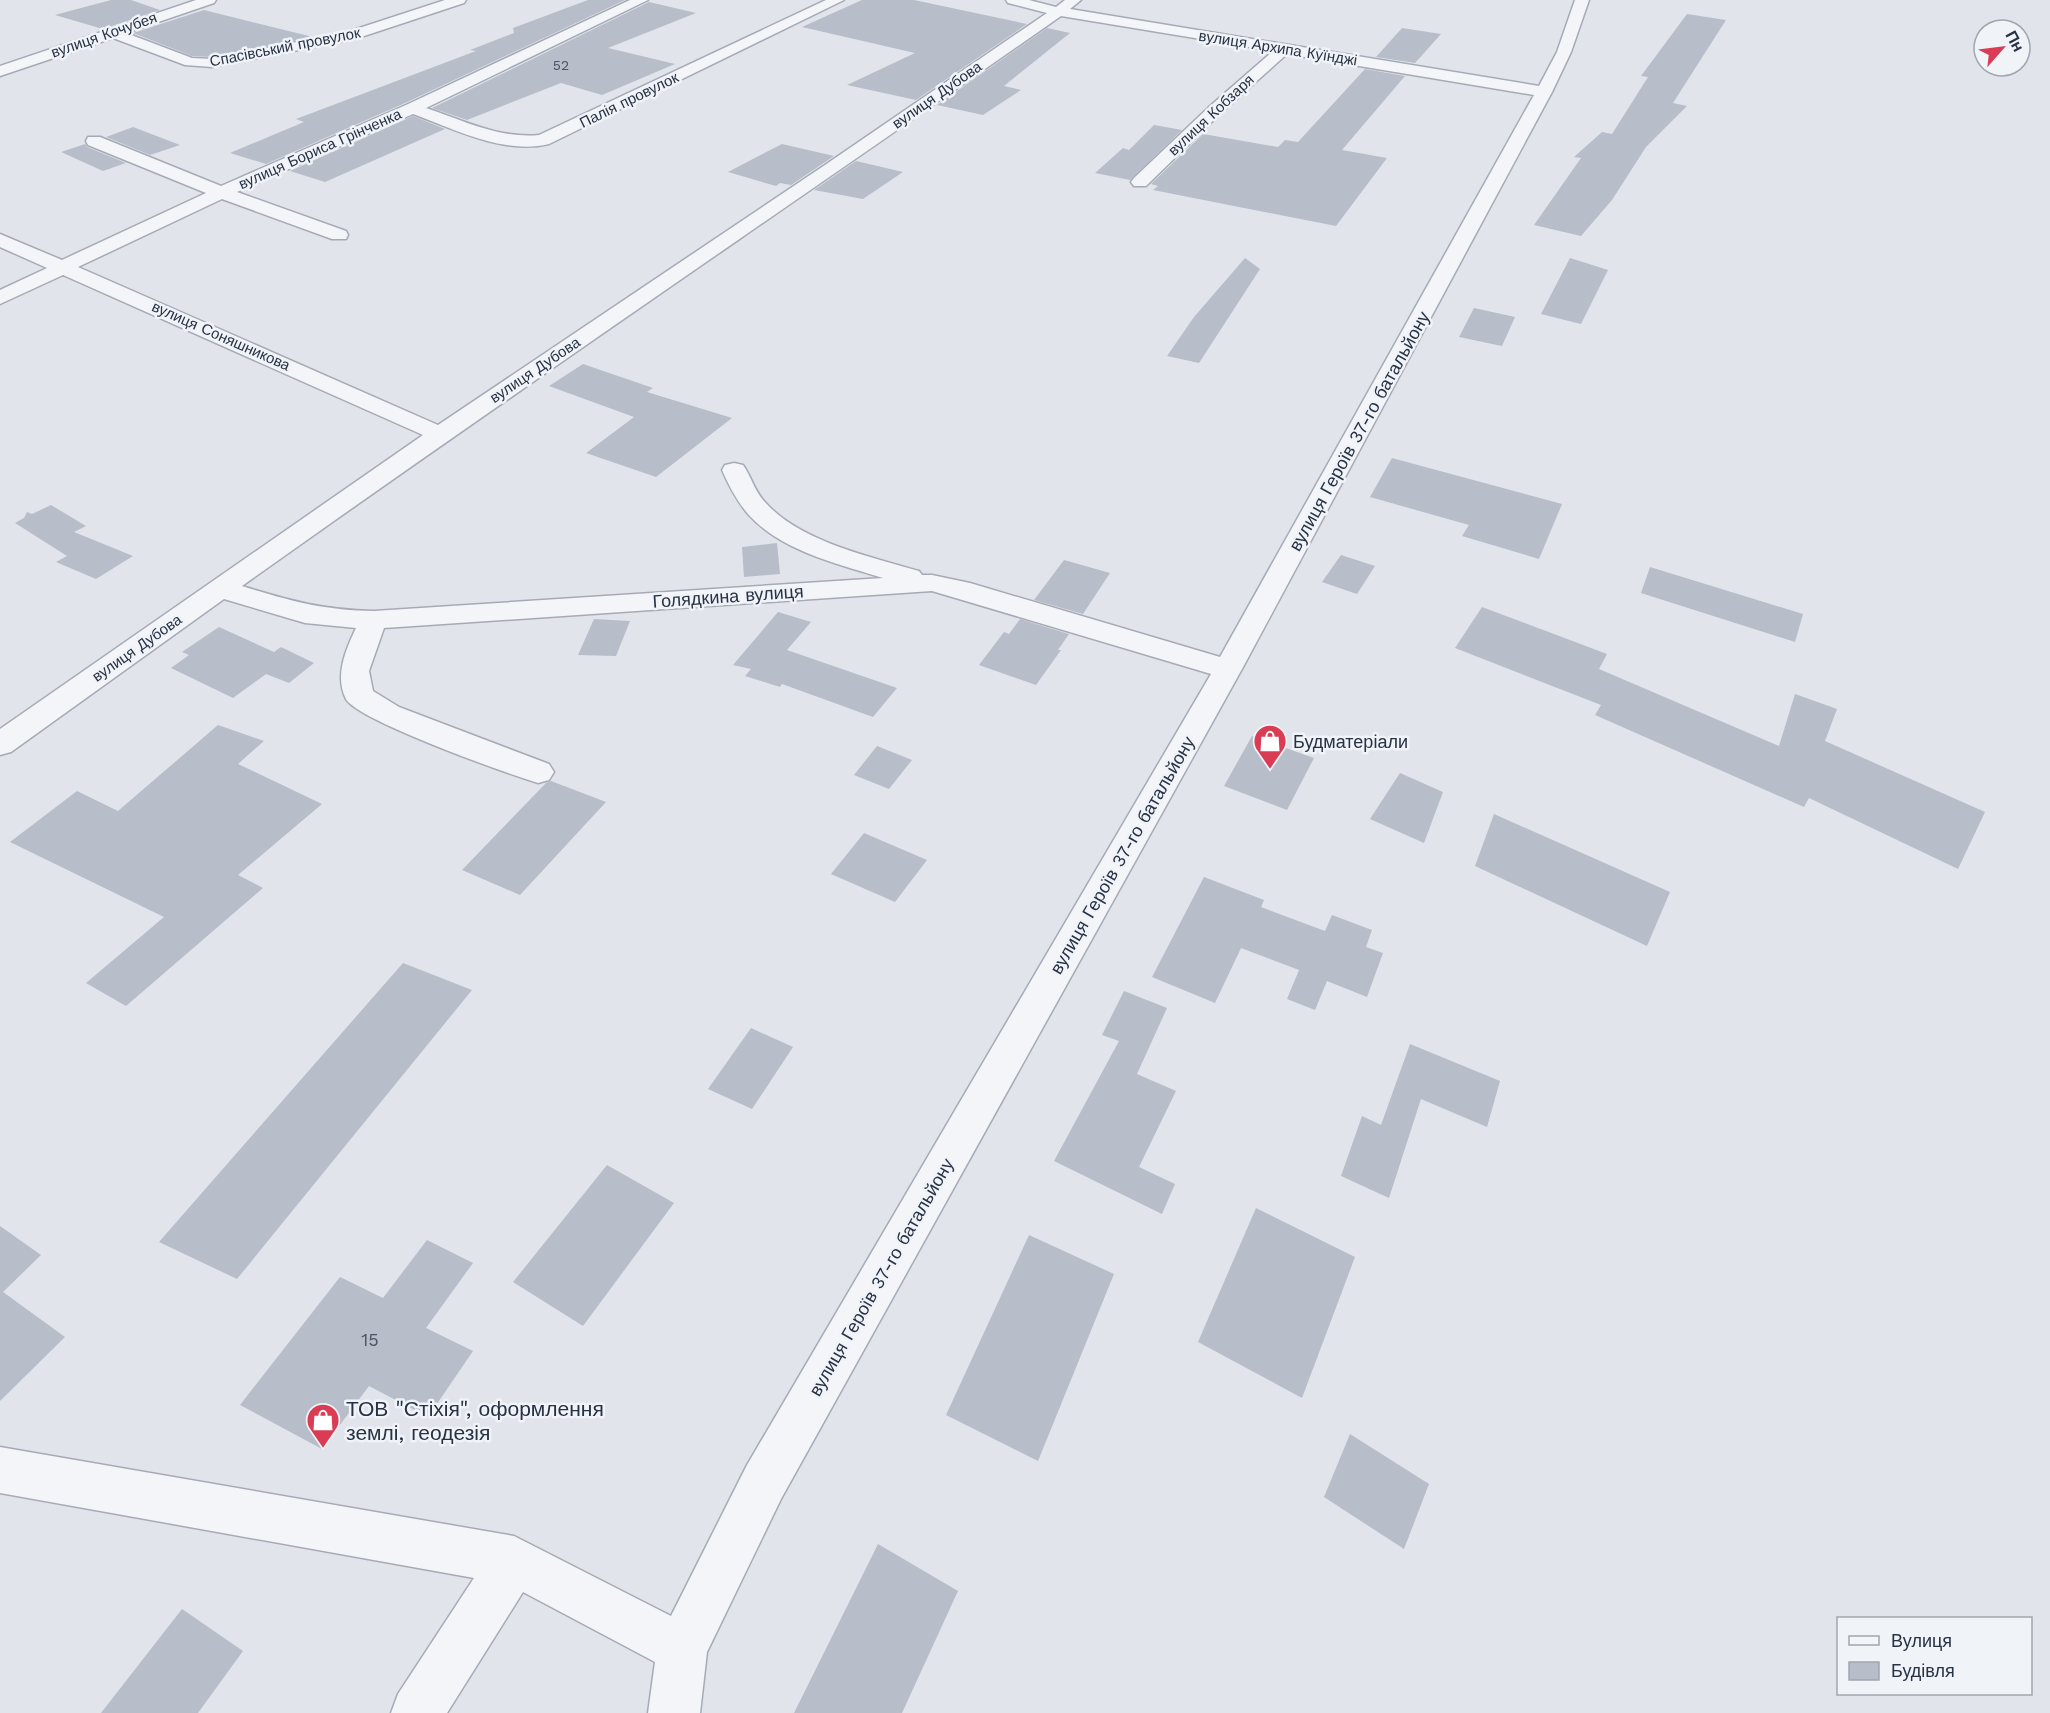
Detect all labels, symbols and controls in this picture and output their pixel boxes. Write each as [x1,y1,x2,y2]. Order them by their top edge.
street label: вулиця Кочубея [49,8,159,62]
north arrow [1972,18,2032,78]
street label: Спасівський провулок [208,23,362,70]
street label: вулиця Архипа Куїнджі [1197,27,1359,69]
text: Пн [2001,27,2028,55]
house number: 52 [553,57,569,73]
street label: вулиця Дубова [889,57,986,132]
street label: Палія провулок [577,68,682,132]
street label: вулиця Кобзаря [1164,71,1258,159]
street label: вулиця Бориса Грінченка [236,105,405,193]
street label: вулиця Соняшникова [149,297,293,375]
street label: вулиця Героїв 37-го батальйону [1284,308,1434,554]
street label: вулиця Дубова [486,333,584,407]
street label: Голядкина вулиця [652,580,804,612]
street label: вулиця Дубова [89,610,186,685]
shop icon: Будматеріали [1252,723,1288,770]
place label: Будматеріали [1293,731,1408,752]
street label: вулиця Героїв 37-го батальйону [1045,733,1199,977]
street label: вулиця Героїв 37-го батальйону [804,1155,958,1399]
house number: 15 [361,1329,379,1350]
place label: ТОВ "Стіхія", оформлення землі, геодезія [346,1396,604,1445]
shop icon: ТОВ "Стіхія", оформлення землі, геодезія [305,1402,341,1449]
legend [1837,1617,2032,1695]
text: Вулиця [1891,1630,1952,1651]
text: Будівля [1891,1660,1955,1681]

